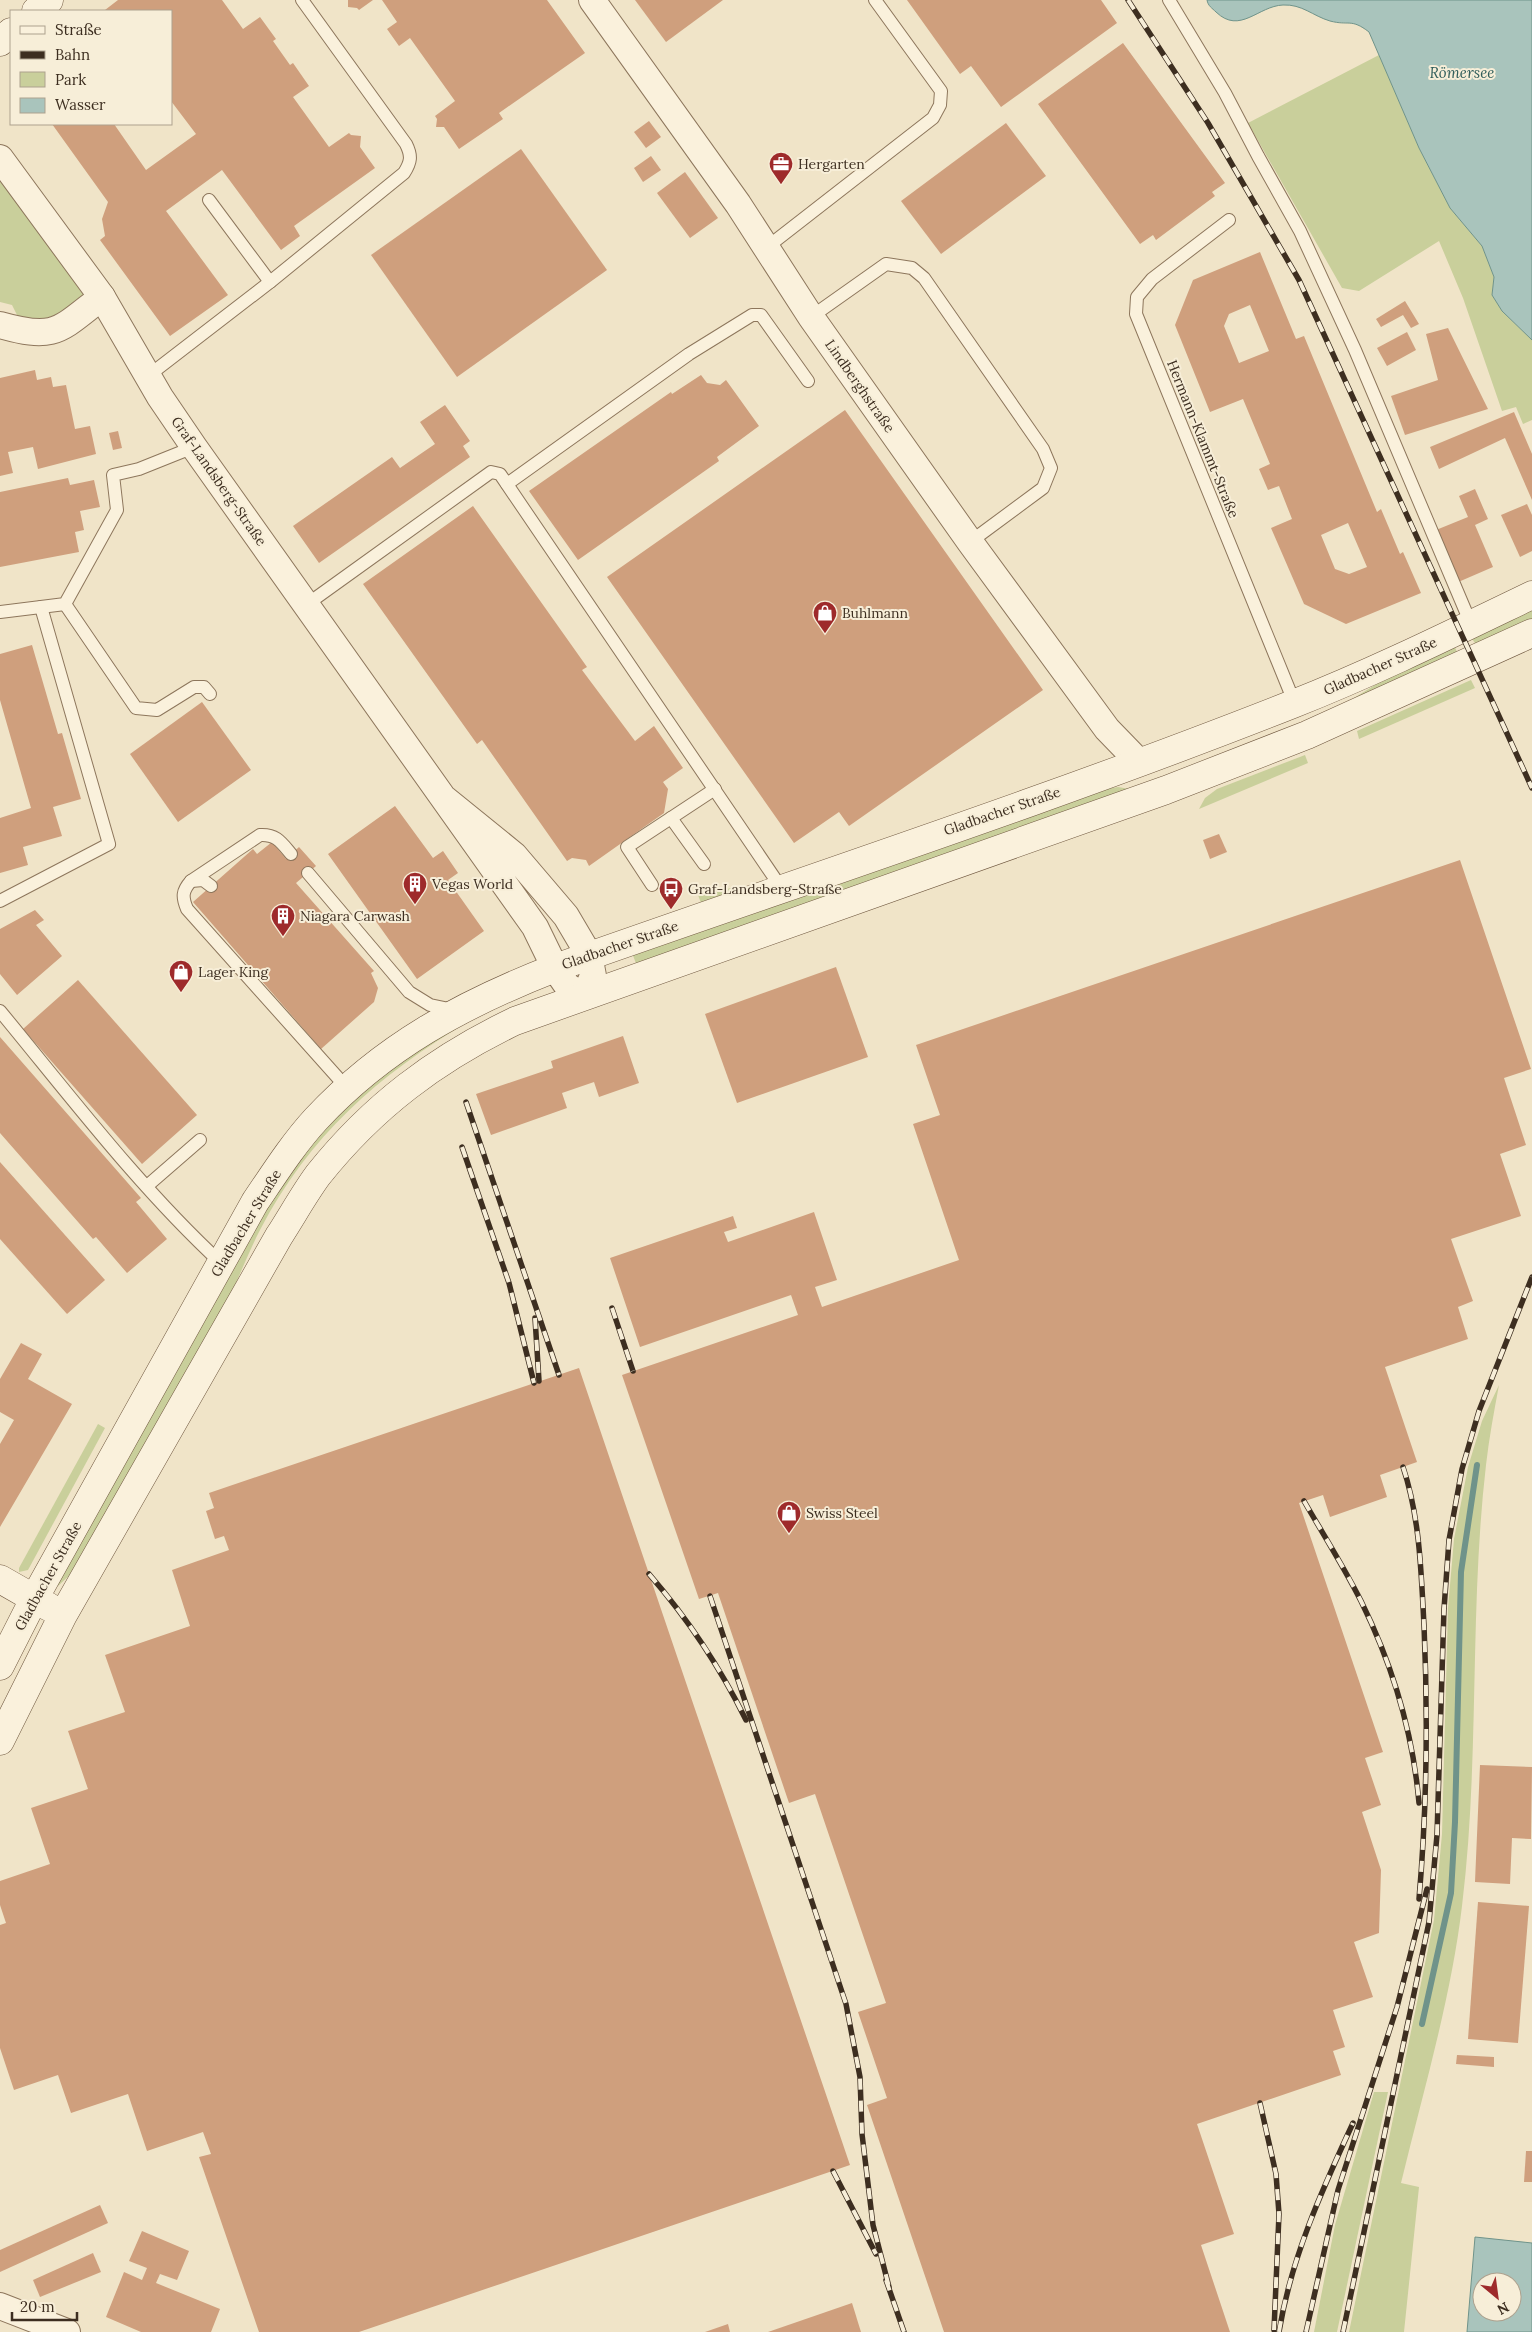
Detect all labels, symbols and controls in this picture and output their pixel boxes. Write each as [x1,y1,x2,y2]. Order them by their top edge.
legend [10,10,172,125]
text: Straße [55,20,102,39]
text: Bahn [55,45,90,64]
water label: Römersee [1430,63,1494,82]
text: Park [55,70,86,89]
text: Wasser [55,95,106,114]
office icon: Hergarten [768,151,794,185]
place label: Hergarten [798,155,865,173]
street label: Lindberghstraße [821,336,899,436]
street label: Hermann-Klammt-Straße [1163,357,1243,521]
street label: Graf-Landsberg-Straße [168,413,271,549]
shop icon: Buhlmann [812,600,838,634]
place label: Buhlmann [842,604,908,622]
street label: Gladbacher Straße [1321,633,1440,699]
street label: Gladbacher Straße [941,782,1063,839]
building icon: Vegas World [402,871,428,905]
place label: Vegas World [431,875,513,893]
bus stop icon: Graf-Landsberg-Straße [658,876,684,910]
place label: Graf-Landsberg-Straße [688,880,842,898]
building icon: Niagara Carwash [270,903,296,937]
place label: Niagara Carwash [300,907,410,925]
street label: Gladbacher Straße [559,916,681,973]
shop icon: Lager King [168,959,194,993]
place label: Lager King [198,963,269,981]
street label: Gladbacher Straße [207,1166,285,1280]
shop icon: Swiss Steel [776,1500,802,1534]
place label: Swiss Steel [806,1504,878,1522]
street label: Gladbacher Straße [11,1518,86,1634]
north arrow [1472,2272,1522,2322]
scale bar [12,2290,78,2322]
text: 20 m [20,2297,55,2316]
text: N [1494,2298,1512,2319]

